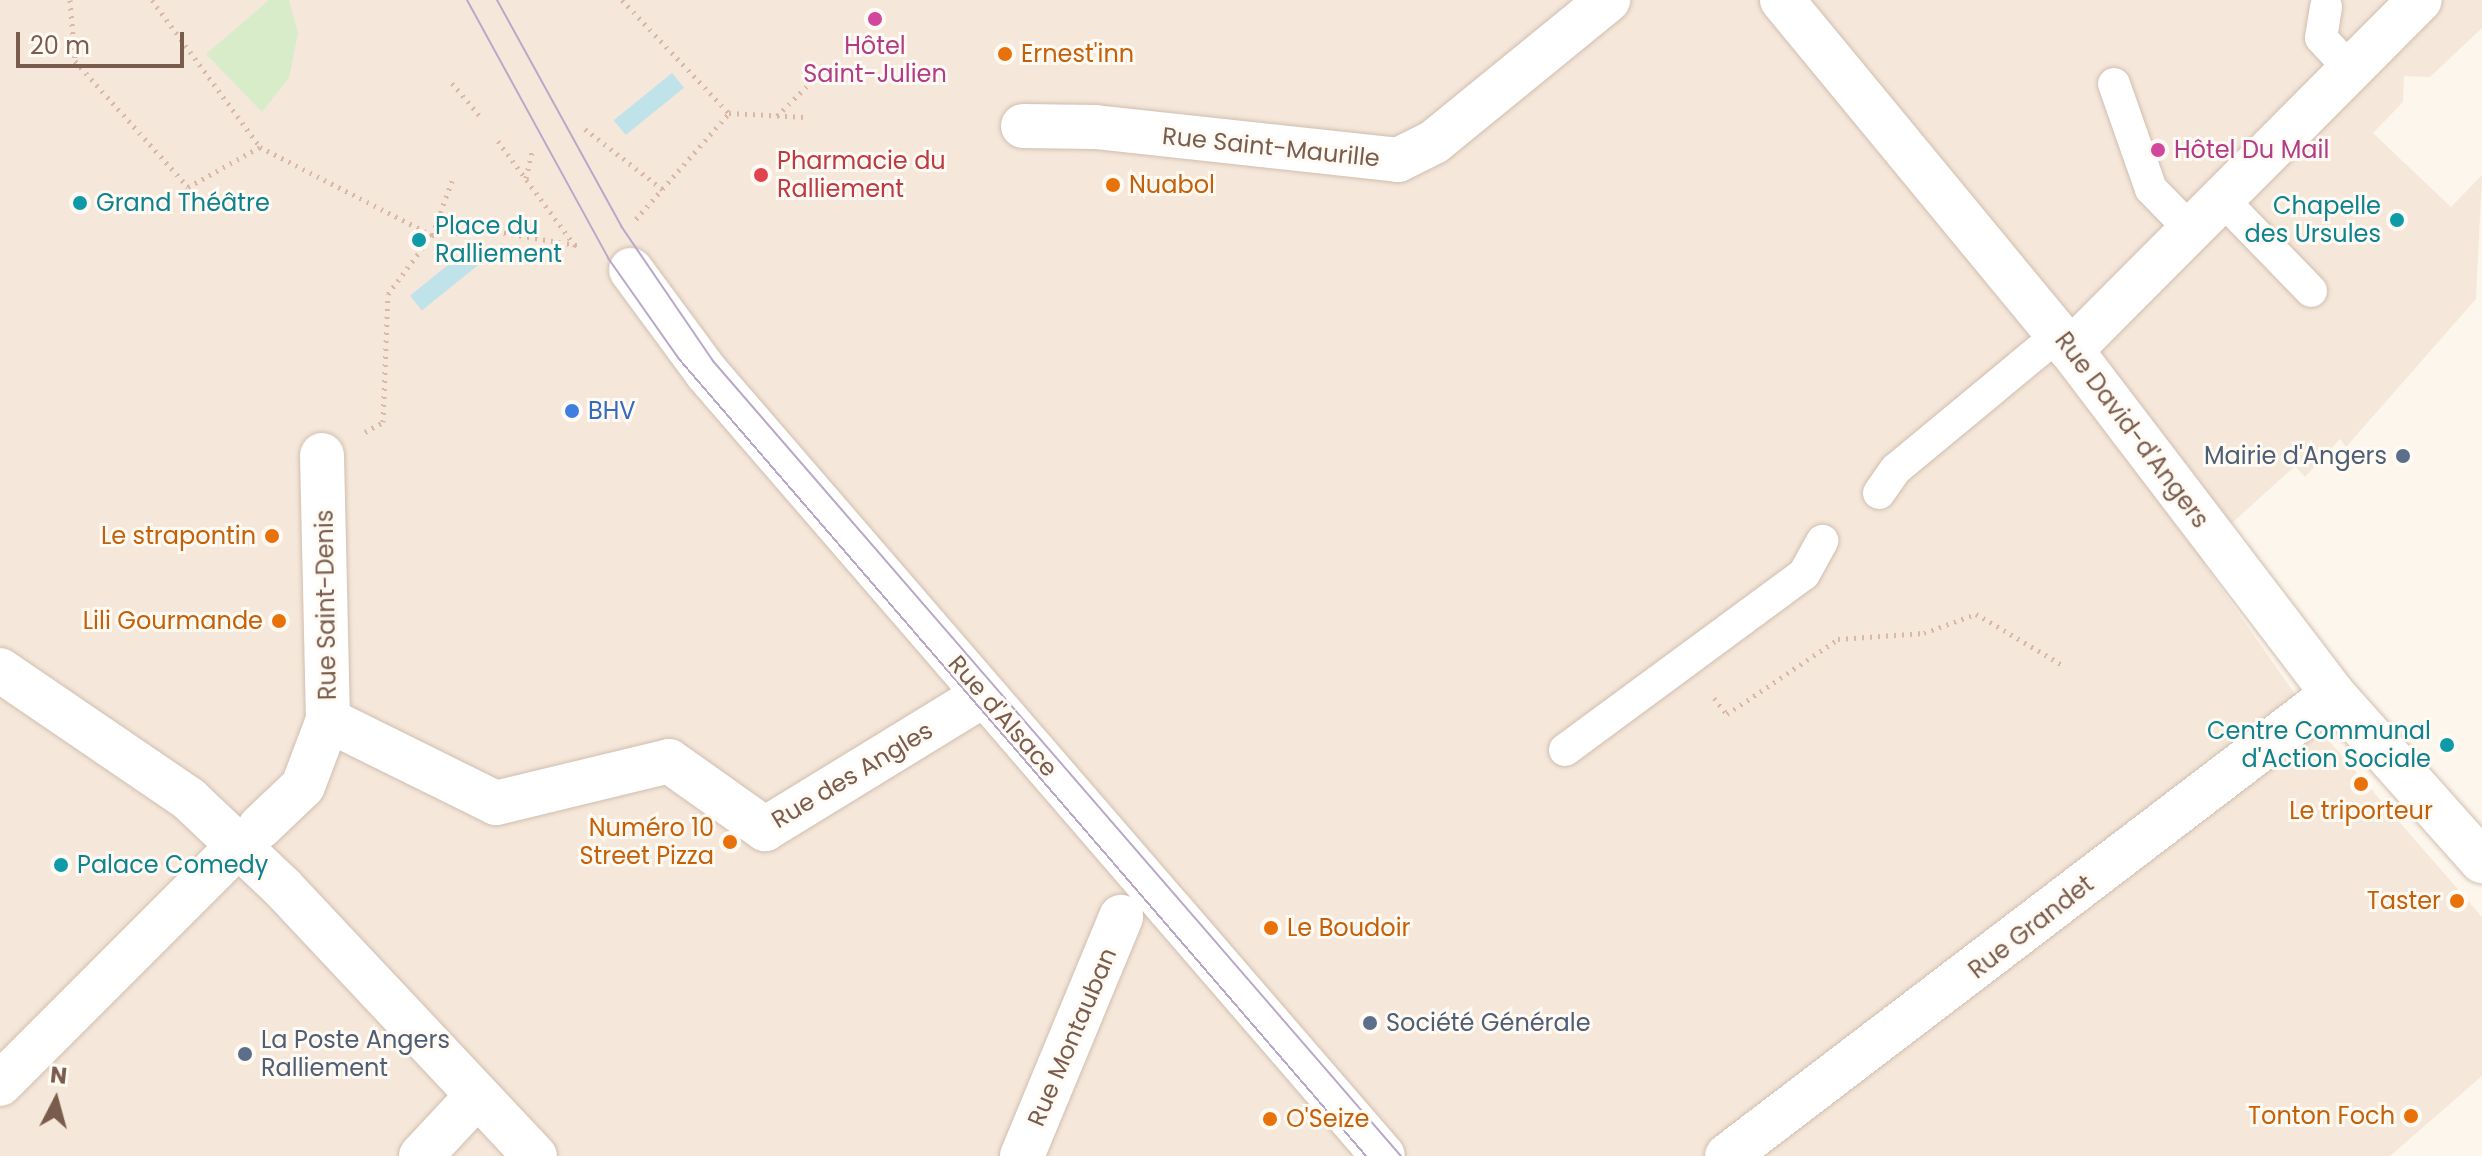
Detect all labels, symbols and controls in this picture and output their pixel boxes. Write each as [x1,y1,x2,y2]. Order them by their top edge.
marker: Hôtel Saint-Julien [866,10,884,28]
scale bar [20,16,188,66]
text: 20 m [30,29,90,62]
place label: Hôtel Saint-Julien [803,32,947,88]
place label: Ernest'inn [1021,40,1134,68]
marker: Ernest'inn [996,45,1014,63]
street label: Rue Saint-Maurille [1161,121,1381,173]
place label: Hôtel Du Mail [2174,136,2329,164]
marker: Hôtel Du Mail [2149,141,2167,159]
place label: Pharmacie du Ralliement [777,147,946,203]
marker: Pharmacie du Ralliement [752,166,770,184]
place label: Nuabol [1129,171,1215,199]
marker: Nuabol [1104,176,1122,194]
place label: Grand Théâtre [96,189,270,217]
place label: Chapelle des Ursules [2245,192,2381,248]
marker: Grand Théâtre [71,194,89,212]
marker: Chapelle des Ursules [2388,211,2406,229]
place label: Place du Ralliement [435,212,562,268]
marker: Place du Ralliement [410,231,428,249]
street label: Rue David-d'Angers [2049,327,2215,533]
place label: BHV [588,397,636,425]
marker: BHV [563,402,581,420]
place label: Mairie d'Angers [2204,442,2387,470]
marker: Mairie d'Angers [2394,447,2412,465]
street label: Rue Saint-Denis [310,510,342,700]
place label: Le strapontin [101,522,256,550]
marker: Le strapontin [263,527,281,545]
place label: Lili Gourmande [83,607,263,635]
marker: Lili Gourmande [270,612,288,630]
street label: Rue d'Alsace [942,649,1064,783]
street label: Rue des Angles [766,716,938,834]
place label: Centre Communal d'Action Sociale [2207,717,2431,773]
marker: Centre Communal d'Action Sociale [2438,736,2456,754]
marker: Le triporteur [2352,775,2370,793]
place label: Le triporteur [2289,797,2433,825]
place label: Numéro 10 Street Pizza [579,814,714,870]
marker: Numéro 10 Street Pizza [721,833,739,851]
place label: Palace Comedy [77,851,268,879]
marker: Palace Comedy [52,856,70,874]
street label: Rue Grandet [1963,869,2099,985]
place label: Taster [2367,887,2441,915]
marker: Taster [2448,892,2466,910]
place label: Le Boudoir [1287,914,1411,942]
marker: Le Boudoir [1262,919,1280,937]
street label: Rue Montauban [1021,944,1123,1130]
place label: Société Générale [1386,1009,1591,1037]
marker: Société Générale [1361,1014,1379,1032]
place label: La Poste Angers Ralliement [261,1026,450,1082]
marker: La Poste Angers Ralliement [236,1045,254,1063]
text: N [49,1059,68,1092]
north arrow [16,1060,96,1140]
place label: Tonton Foch [2248,1102,2395,1130]
place label: O'Seize [1286,1105,1369,1133]
marker: Tonton Foch [2402,1107,2420,1125]
marker: O'Seize [1261,1110,1279,1128]

